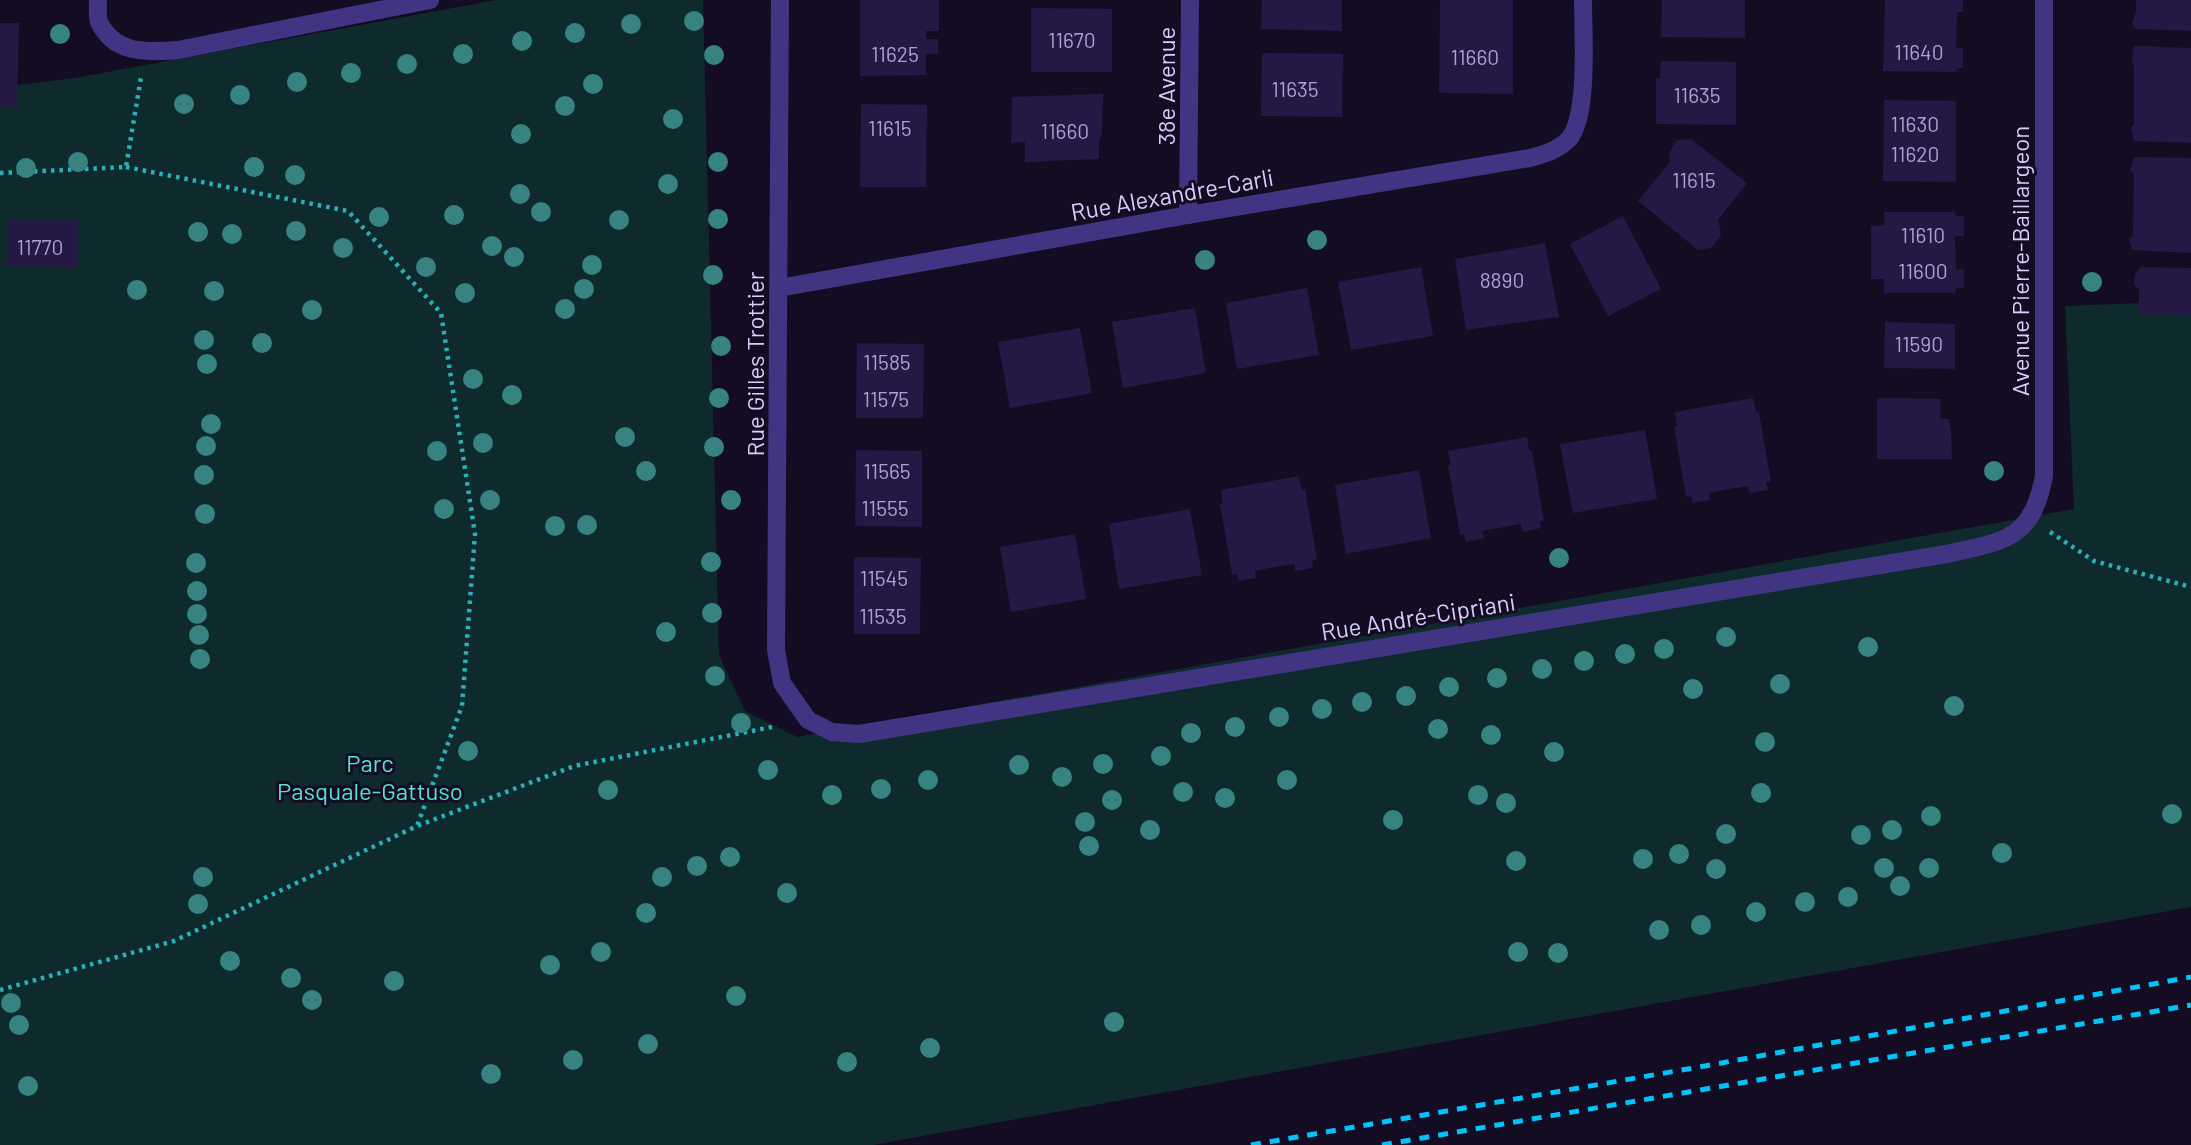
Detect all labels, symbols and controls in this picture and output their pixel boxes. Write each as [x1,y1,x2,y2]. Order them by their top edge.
house number: 11670 [1048,27,1096,52]
street label: 38e Avenue [1151,27,1180,145]
house number: 11640 [1894,39,1944,64]
house number: 11625 [871,41,919,66]
house number: 11660 [1451,44,1499,69]
house number: 11635 [1271,76,1319,101]
house number: 11635 [1673,82,1721,107]
house number: 11630 [1891,111,1939,136]
house number: 11615 [868,115,912,140]
house number: 11660 [1041,118,1089,143]
street label: Avenue Pierre-Baillargeon [2005,126,2034,396]
house number: 11620 [1891,141,1939,166]
street label: Rue Alexandre-Carli [1068,162,1276,226]
house number: 11615 [1672,167,1716,192]
house number: 11610 [1901,222,1945,247]
house number: 11770 [17,234,63,259]
house number: 11600 [1898,258,1948,283]
house number: 8890 [1480,267,1524,292]
street label: Rue Gilles Trottier [740,271,769,457]
house number: 11590 [1895,331,1943,356]
house number: 11585 [863,349,911,374]
house number: 11575 [863,386,909,411]
house number: 11565 [863,458,911,483]
house number: 11555 [861,495,909,520]
house number: 11545 [860,565,908,590]
street label: Rue André-Cipriani [1319,586,1517,646]
house number: 11535 [859,603,907,628]
park label: Parc Pasquale-Gattuso [277,748,463,805]

